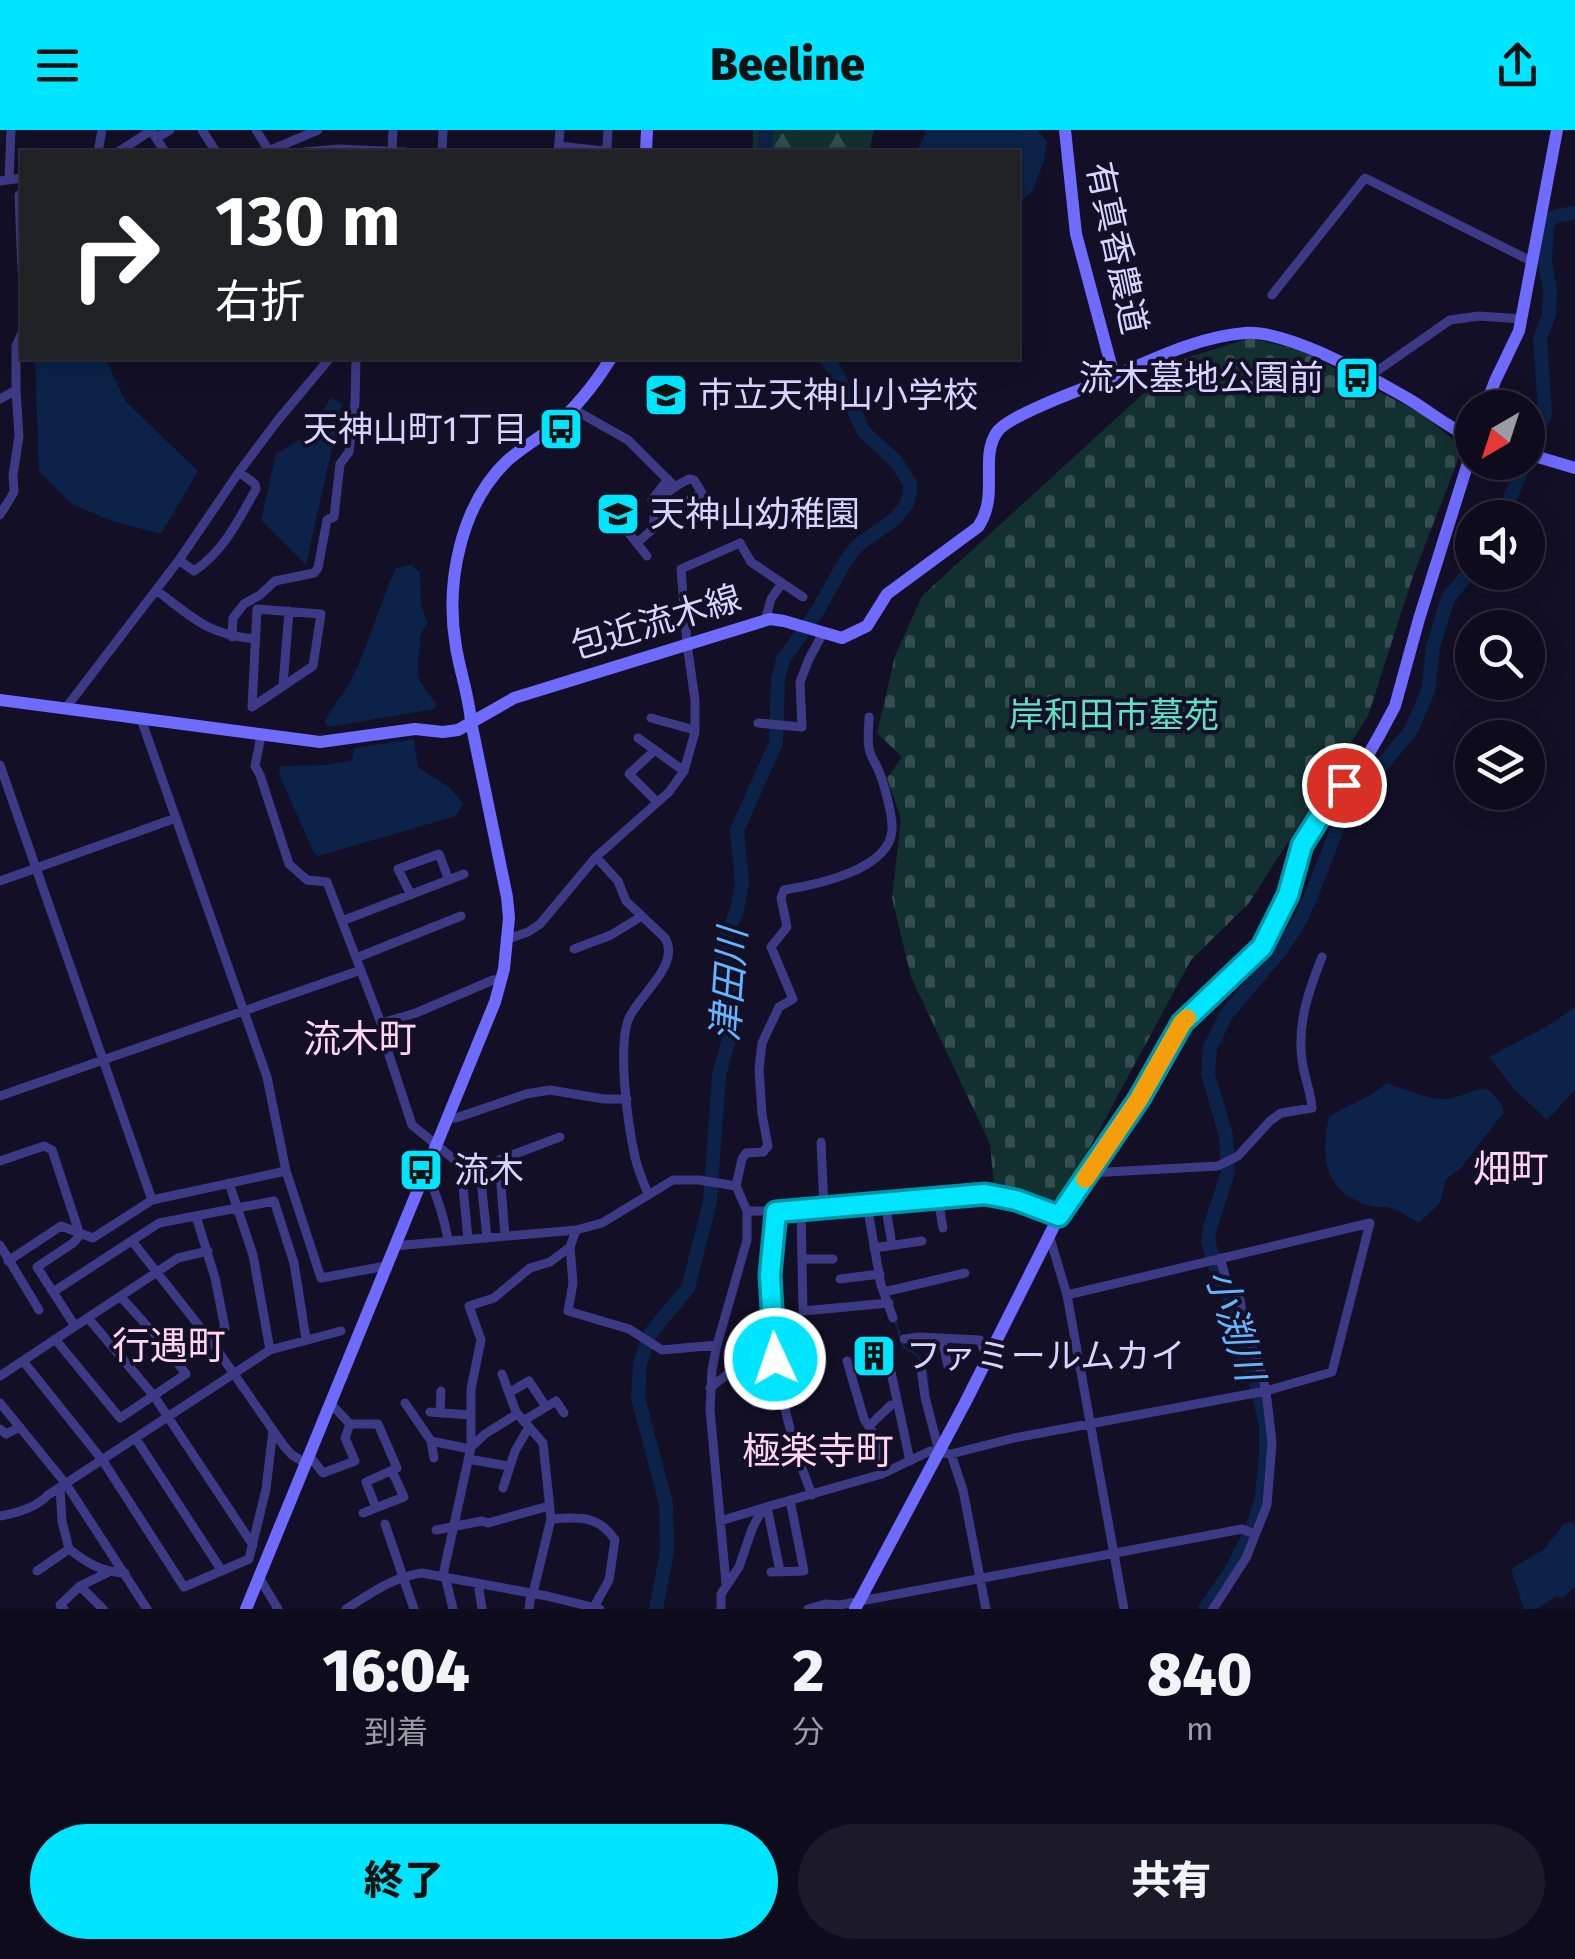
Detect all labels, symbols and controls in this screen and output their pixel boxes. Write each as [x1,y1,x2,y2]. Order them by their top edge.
icon: menu [30,38,85,93]
text: Beeline [710,38,865,92]
icon: share [1490,38,1545,93]
street label: 有真香農道 [1078,158,1156,338]
text: 130 m [215,180,401,264]
icon: right [50,190,180,320]
text: 右折 [215,275,305,329]
bus stop icon: 流木墓地公園前 [1334,355,1380,401]
place label: 流木墓地公園前 [1079,357,1324,399]
school or university icon: 市立天神山小学校 [643,372,689,418]
place label: 市立天神山小学校 [698,374,978,416]
north arrow [1455,390,1545,480]
map controls [1455,390,1545,810]
bus stop icon: 天神山町1丁目 [538,406,584,452]
place label: 天神山町1丁目 [303,408,528,450]
school or university icon: 天神山幼稚園 [595,491,641,537]
place label: 天神山幼稚園 [650,493,860,535]
button: sound [1455,500,1545,590]
street label: 包近流木線 [566,576,746,668]
button: search [1455,610,1545,700]
park label: 岸和田市墓苑 [1009,694,1219,736]
button: layers [1455,720,1545,810]
pin [1302,743,1387,828]
icon: arrive [1317,758,1372,813]
water label: 津田川 [702,923,756,1043]
district label: 流木町 [303,1016,417,1062]
district label: 畑町 [1473,1146,1549,1192]
bus stop icon: 流木 [398,1147,444,1193]
place label: 流木 [454,1149,524,1191]
water label: 小渕川 [1196,1264,1275,1390]
position arrow [723,1307,827,1411]
district label: 行遇町 [112,1323,226,1369]
building icon: ファミールムカイ [851,1333,897,1379]
place label: ファミールムカイ [906,1335,1185,1377]
district label: 極楽寺町 [742,1428,894,1474]
text: 16:04 [323,1635,470,1707]
text: 2 [793,1635,824,1707]
text: 840 [1147,1639,1252,1711]
text: m [1186,1710,1213,1748]
text: 到着 [364,1713,428,1751]
text: 分 [792,1713,824,1751]
button: 終了 [30,1824,778,1939]
button: 共有 [798,1824,1545,1939]

